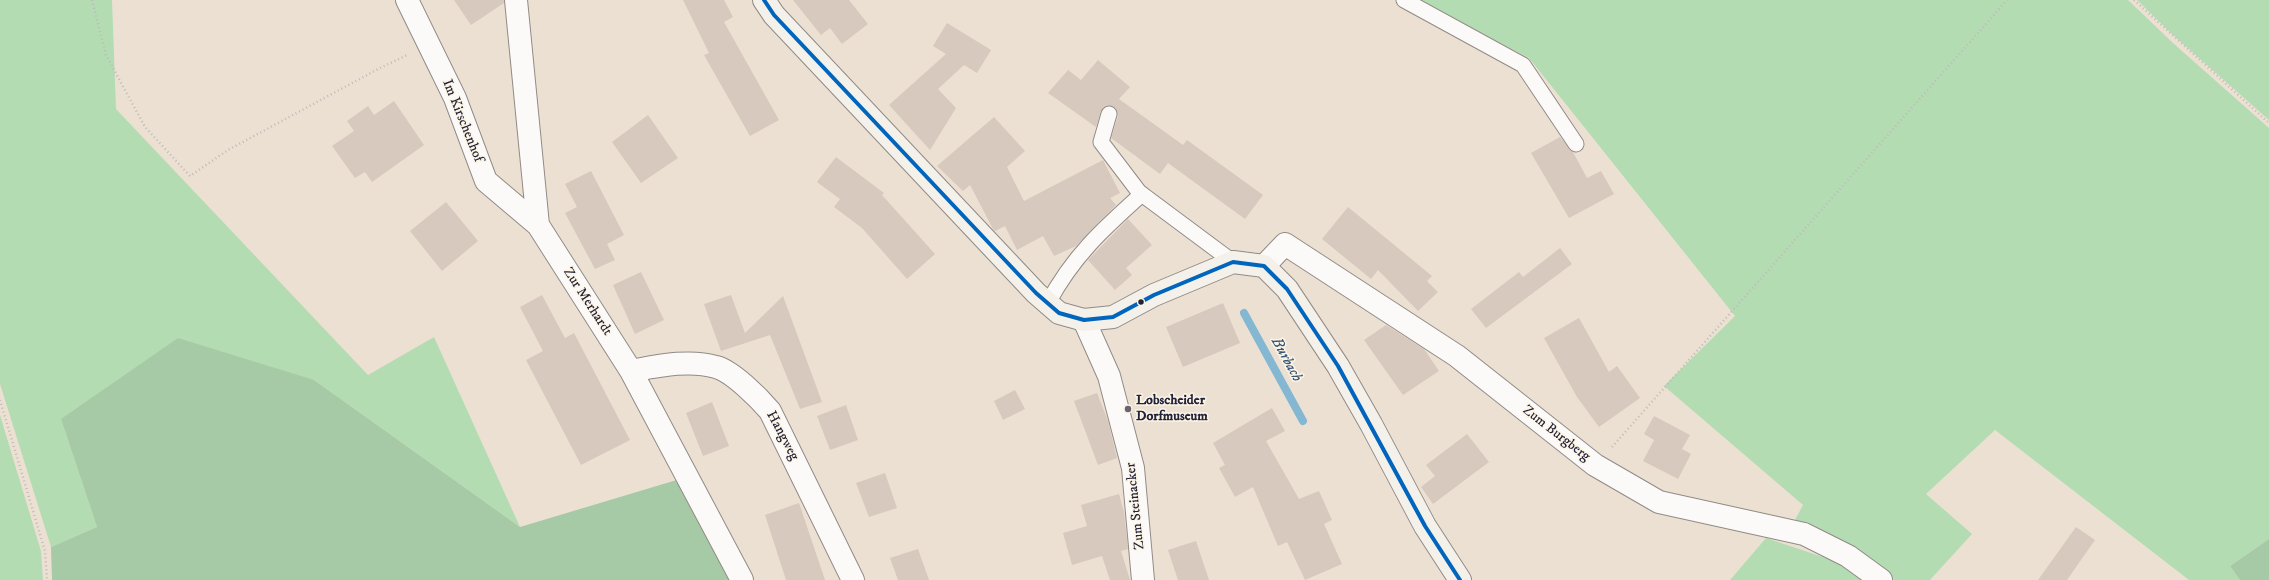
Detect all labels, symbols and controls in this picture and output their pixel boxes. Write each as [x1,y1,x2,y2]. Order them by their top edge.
street label: Im Kirschenhof [438,77,486,165]
street label: Zur Merhardt [559,265,615,339]
unlabelled marker [1136,297,1146,307]
water label: Burbach [1267,335,1305,385]
place label: Lobscheider Dorfmuseum [1136,393,1208,426]
street label: Zum Burgberg [1519,402,1593,466]
marker: Lobscheider Dorfmuseum [1123,404,1133,414]
street label: Hangweg [762,408,802,464]
street label: Zum Steinacker [1123,462,1149,550]

